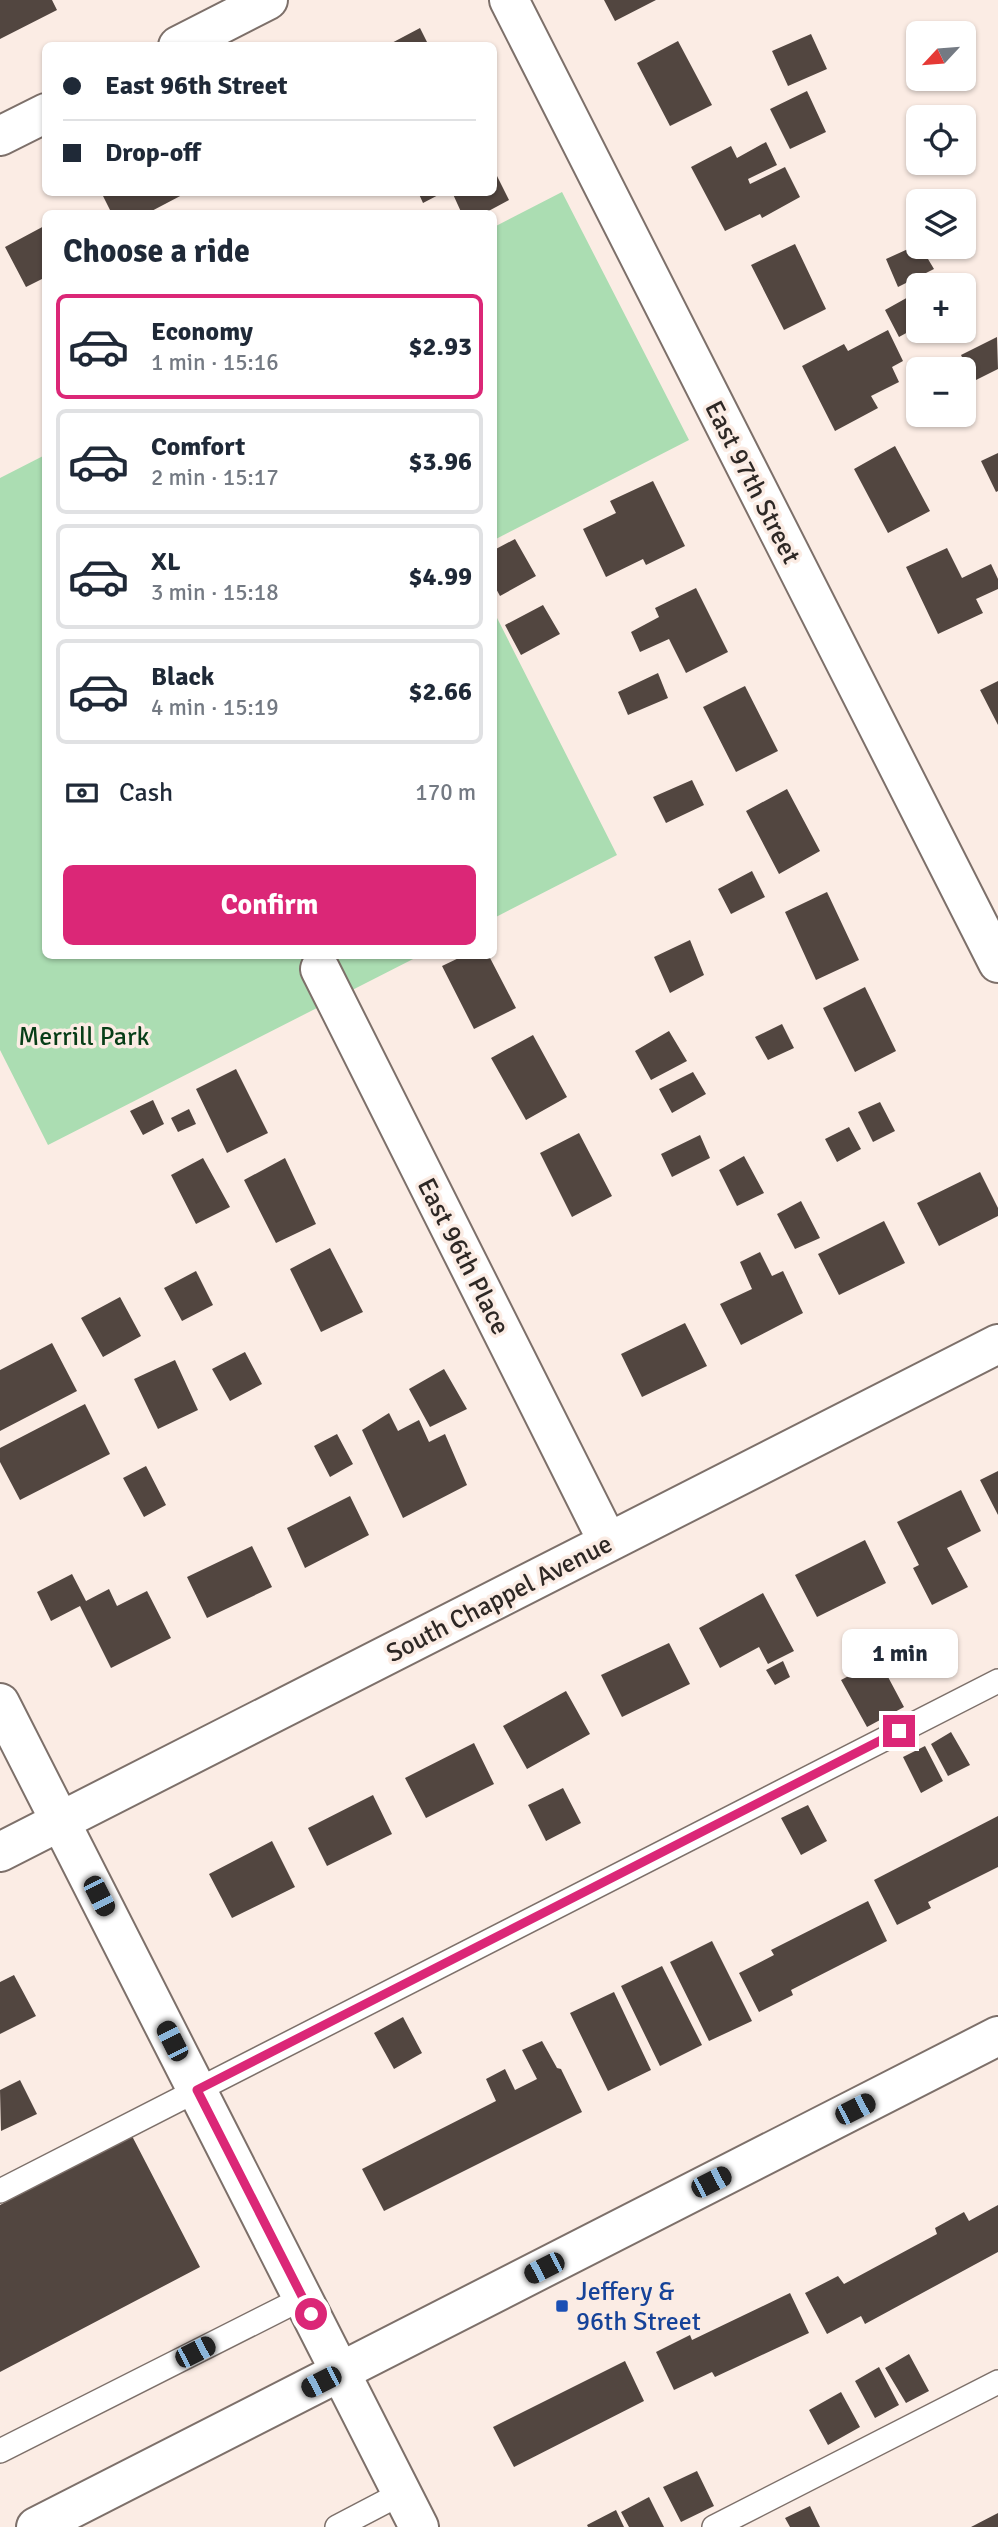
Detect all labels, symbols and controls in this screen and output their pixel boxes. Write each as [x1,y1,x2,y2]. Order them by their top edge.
north arrow [906,21,976,91]
map controls [906,21,976,427]
text: East 96th Street [105,70,287,102]
button: locate [906,105,976,175]
text: Drop-off [105,137,201,169]
button: layers [906,189,976,259]
text: Choose a ride [63,232,250,271]
button: + [906,273,976,343]
icon: car [67,315,130,378]
text: Economy [151,316,253,348]
text: $2.93 [408,331,472,363]
text: 1 min · 15:16 [151,348,279,377]
button: − [906,357,976,427]
street label: East 97th Street [697,396,807,569]
icon: car [67,430,130,493]
text: Comfort [151,431,245,463]
text: $3.96 [408,446,472,478]
text: 2 min · 15:17 [151,463,279,492]
icon: car [67,545,130,608]
text: XL [151,546,181,578]
text: $4.99 [408,561,472,593]
text: 3 min · 15:18 [151,578,279,607]
icon: car [67,660,130,723]
text: Black [151,661,214,693]
text: $2.66 [408,676,472,708]
text: 4 min · 15:19 [151,693,279,722]
icon: cash [63,774,101,812]
text: Cash [119,777,173,809]
text: 170 m [415,778,476,807]
button: Confirm [63,865,476,945]
park label: Merrill Park [18,1021,150,1053]
street label: East 96th Place [410,1173,516,1340]
street label: South Chappel Avenue [381,1528,618,1670]
callout: 1 min [841,1630,957,1678]
text: 1 min [872,1639,928,1668]
route end [883,1715,915,1747]
car [81,1873,118,1919]
car [154,2018,191,2064]
car [832,2090,879,2128]
car [688,2163,735,2201]
car [521,2249,568,2287]
place label: Jeffery & 96th Street [576,2276,701,2338]
route start [295,2298,327,2330]
marker: Jeffery & 96th Street [554,2298,570,2314]
car [172,2333,219,2371]
car [298,2363,345,2401]

